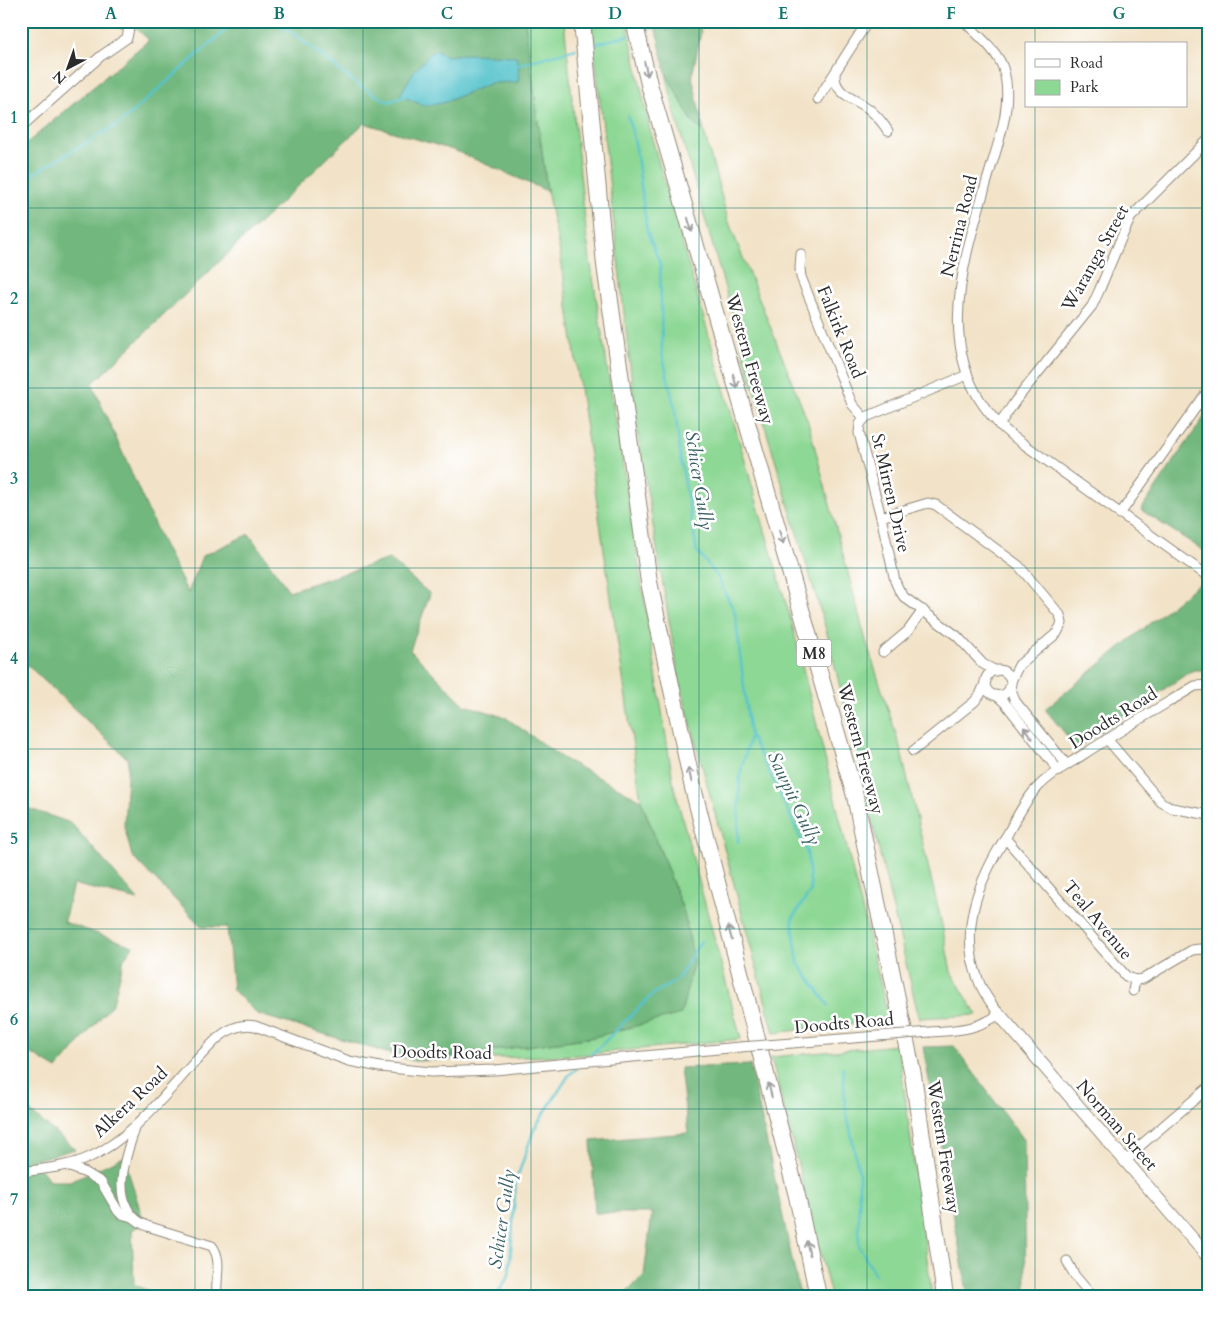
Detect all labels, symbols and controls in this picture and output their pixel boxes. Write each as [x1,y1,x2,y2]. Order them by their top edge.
text: A [105,3,117,25]
text: B [273,3,285,25]
text: C [441,3,453,25]
text: D [608,3,622,25]
text: E [778,3,788,25]
text: F [946,3,956,25]
text: G [1112,3,1126,25]
north arrow [42,42,92,92]
legend [1025,42,1188,108]
text: Road [1070,53,1103,73]
one-way arrow [642,60,651,76]
text: N [49,66,71,89]
text: Park [1070,77,1099,97]
text: 1 [10,107,18,129]
street label: Nerrina Road [935,172,984,280]
street label: Waranga Street [1055,200,1135,317]
one-way arrow [686,217,696,233]
street label: Falkirk Road [811,282,871,383]
text: 2 [10,288,18,310]
street label: Western Freeway [719,290,780,428]
one-way arrow [731,373,741,389]
water label: Schicer Gully [678,429,720,532]
street label: St Mirren Drive [865,431,916,555]
text: 3 [10,468,18,490]
one-way arrow [776,529,786,545]
road number: M8 [796,640,832,666]
text: 4 [10,648,18,670]
street label: Western Freeway [831,680,890,818]
street label: Doodts Road [1064,681,1163,755]
one-way arrow [1023,727,1034,740]
water label: Sawpit Gully [761,747,827,850]
one-way arrow [685,768,694,784]
text: 5 [10,828,18,850]
street label: Teal Avenue [1057,875,1138,965]
one-way arrow [725,925,735,941]
street label: Doodts Road [793,1007,895,1040]
text: 6 [10,1009,18,1031]
street label: Doodts Road [392,1039,493,1066]
street label: Alkera Road [87,1061,174,1144]
street label: Norman Street [1070,1074,1163,1176]
street label: Western Freeway [920,1078,966,1216]
one-way arrow [765,1083,775,1099]
water label: Schicer Gully [482,1168,522,1271]
text: 7 [10,1189,18,1211]
one-way arrow [803,1241,812,1257]

